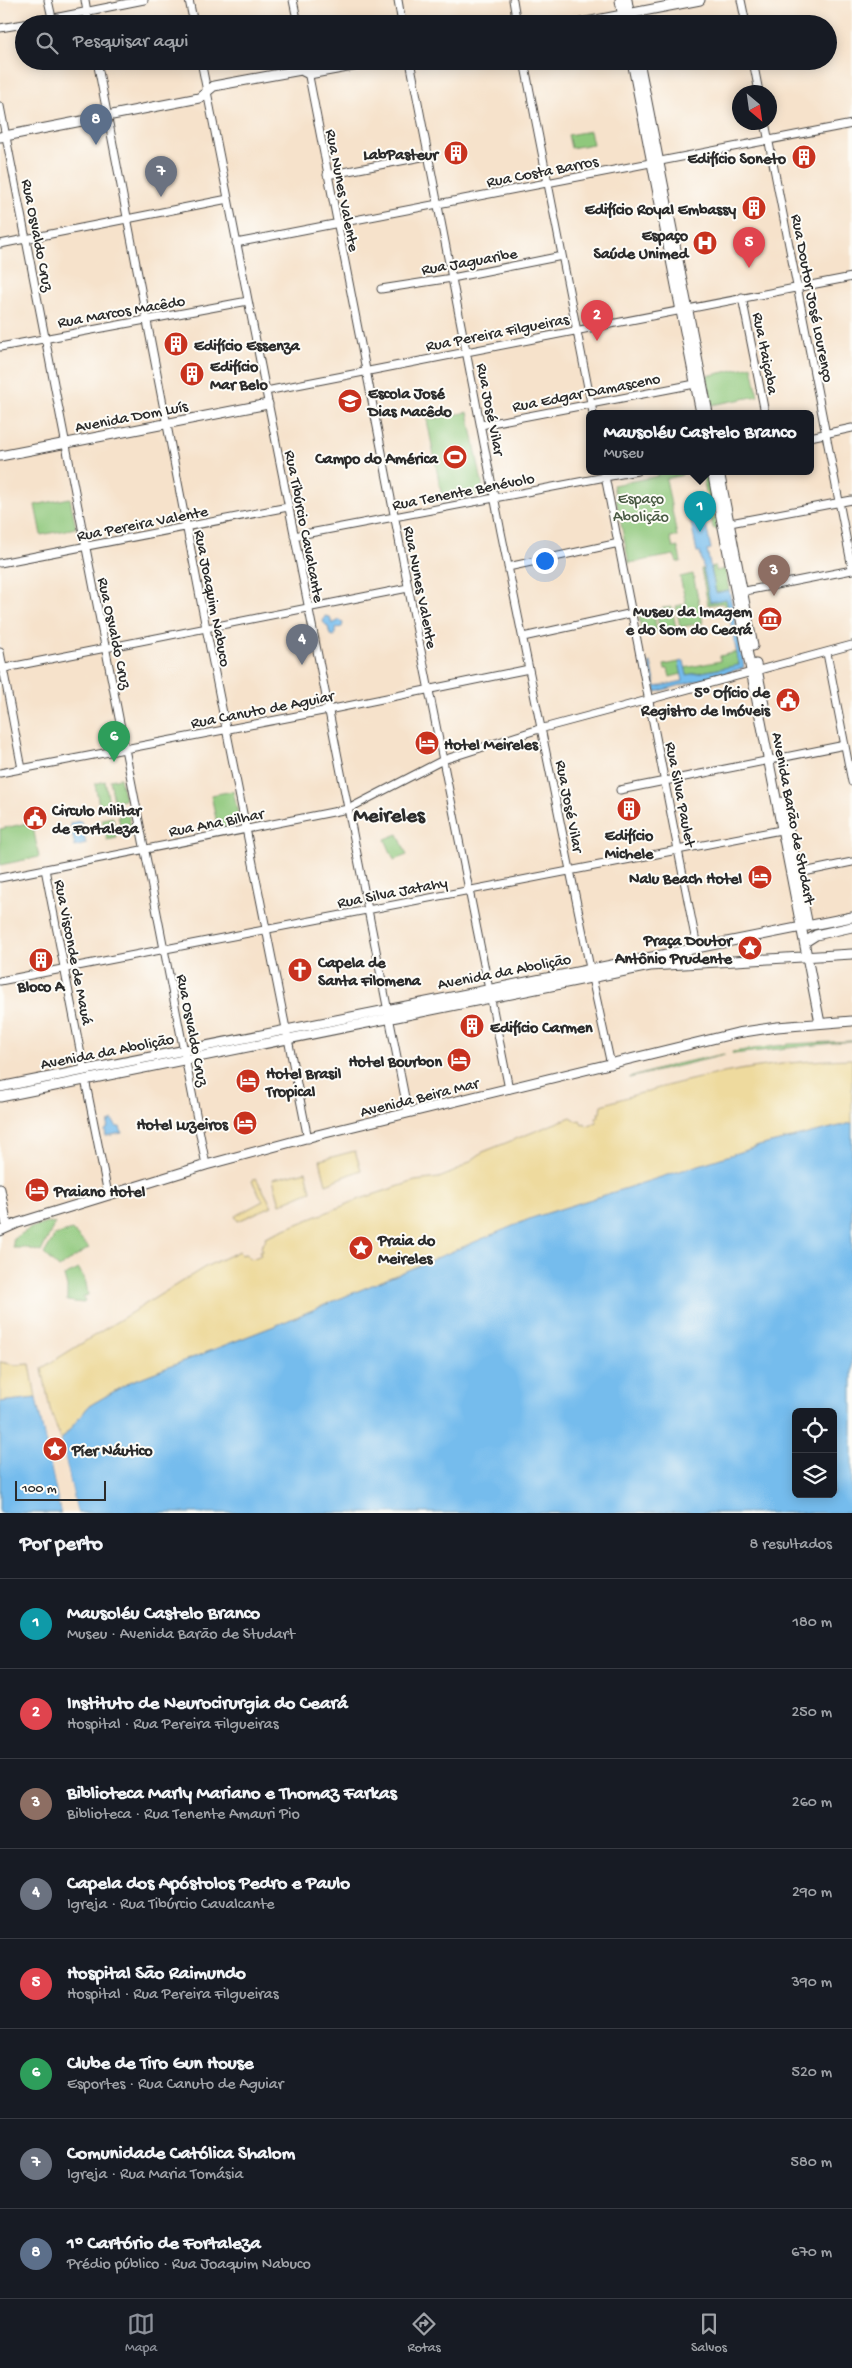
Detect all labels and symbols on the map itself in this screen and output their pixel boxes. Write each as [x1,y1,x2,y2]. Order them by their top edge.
north arrow [732,85,777,130]
pin: 8 [80,104,112,145]
street label: Rua Nunes Valente [319,128,362,254]
building icon: LabPasteur [443,140,469,166]
building icon: Edifício Soneto [791,144,817,170]
place label: LabPasteur [363,147,440,166]
place label: Edifício Soneto [687,150,787,170]
street label: Rua Costa Barros [485,153,601,194]
pin: 7 [145,156,177,197]
street label: Rua Osvaldo Cruz [15,178,56,294]
building icon: Edifício Royal Embassy [741,195,767,221]
place label: Edifício Royal Embassy [585,201,736,221]
street label: Rua Doutor José Lourenço [785,213,836,384]
pin: 5 [733,227,765,268]
place label: Espaço Saúde Unimed [593,228,690,265]
hospital icon: Espaço Saúde Unimed [692,230,718,256]
street label: Rua Jaguaribe [420,246,520,281]
street label: Rua Marcos Macêdo [56,293,187,334]
pin: 2 [581,300,613,341]
street label: Rua Pereira Filgueiras [425,311,572,358]
street label: Rua Itaiçaba [746,311,781,397]
building icon: Edifício Essenza [163,331,189,357]
place label: Edifício Essenza [194,337,301,357]
place label: Edifício Mar Belo [210,358,268,396]
building icon: Edifício Mar Belo [179,361,205,387]
street label: Rua José Vilar [470,362,507,459]
street label: Rua Edgar Damasceno [511,371,662,418]
place label: Escola José Dias Macêdo [366,386,453,423]
school or university icon: Escola José Dias Macêdo [337,388,363,414]
street label: Avenida Dom Luís [74,398,191,439]
sports icon: Campo do América [442,444,468,470]
street label: Rua Tibúrcio Cavalcante [278,449,327,605]
place label: Campo do América [314,451,439,470]
street label: Rua Tenente Benévolo [391,470,536,517]
park label: Espaço Abolição [613,491,669,528]
pin: 1 [684,491,716,532]
street label: Rua Pereira Valente [75,503,211,547]
street label: Rua Nunes Valente [397,525,440,651]
street label: Rua Joaquim Nabuco [188,529,233,669]
your location [532,548,558,574]
pin: 3 [758,555,790,596]
street label: Rua Osvaldo Cruz [91,576,134,692]
place label: Museu da Imagem e do Som do Ceará [625,604,753,641]
museum icon: Museu da Imagem e do Som do Ceará [757,606,783,632]
pin: 4 [286,624,318,665]
place label: 5º Ofício de Registro de Imóveis [640,684,771,722]
public building icon: 5º Ofício de Registro de Imóveis [775,687,801,713]
street label: Rua Canuto de Aguiar [190,688,337,735]
pin: 6 [98,721,130,762]
hotel icon: Hotel Meireles [414,730,440,756]
street label: Avenida Barão de Studart [766,731,818,908]
place label: Hotel Meireles [444,737,539,756]
street label: Rua Silva Paulet [659,741,698,850]
street label: Rua José Vilar [549,759,586,856]
building icon: Edifício Michele [616,796,642,822]
place label: Circulo Militar de Fortaleza [51,803,143,840]
public building icon: Circulo Militar de Fortaleza [22,805,48,831]
district label: Meireles [353,805,426,830]
street label: Rua Ana Bilhar [167,806,267,843]
place label: Edifício Michele [605,827,654,865]
hotel icon: Nalu Beach Hotel [747,864,773,890]
place label: Nalu Beach Hotel [629,871,742,890]
street label: Rua Silva Jatahy [336,874,450,914]
street label: Rua Visconde de Mauá [48,879,95,1028]
place label: Praça Doutor Antônio Prudente [614,933,734,970]
place icon: Praça Doutor Antônio Prudente [737,935,763,961]
building icon: Bloco A [28,947,54,973]
street label: Avenida da Abolição [436,951,573,996]
place label: Capela de Santa Filomena [317,955,422,992]
church icon: Capela de Santa Filomena [287,957,313,983]
street label: Rua Osvaldo Cruz [170,973,211,1089]
place label: Bloco A [17,979,66,998]
building icon: Edifício Carmen [459,1013,485,1039]
place label: Edifício Carmen [490,1019,593,1039]
street label: Avenida da Abolição [39,1031,176,1076]
hotel icon: Hotel Bourbon [446,1047,472,1073]
place label: Hotel Bourbon [348,1054,442,1073]
place label: Hotel Brasil Tropical [264,1066,342,1103]
hotel icon: Hotel Brasil Tropical [235,1068,261,1094]
street label: Avenida Beira Mar [358,1075,483,1123]
hotel icon: Hotel Luzeiros [232,1110,258,1136]
place label: Hotel Luzeiros [136,1117,229,1136]
hotel icon: Praiano Hotel [24,1177,50,1203]
place label: Praiano Hotel [53,1184,146,1203]
place label: Praia do Meireles [377,1233,436,1270]
place icon: Praia do Meireles [348,1235,374,1261]
place icon: Píer Náutico [42,1436,68,1462]
place label: Píer Náutico [71,1443,153,1462]
scale bar [15,1478,106,1501]

